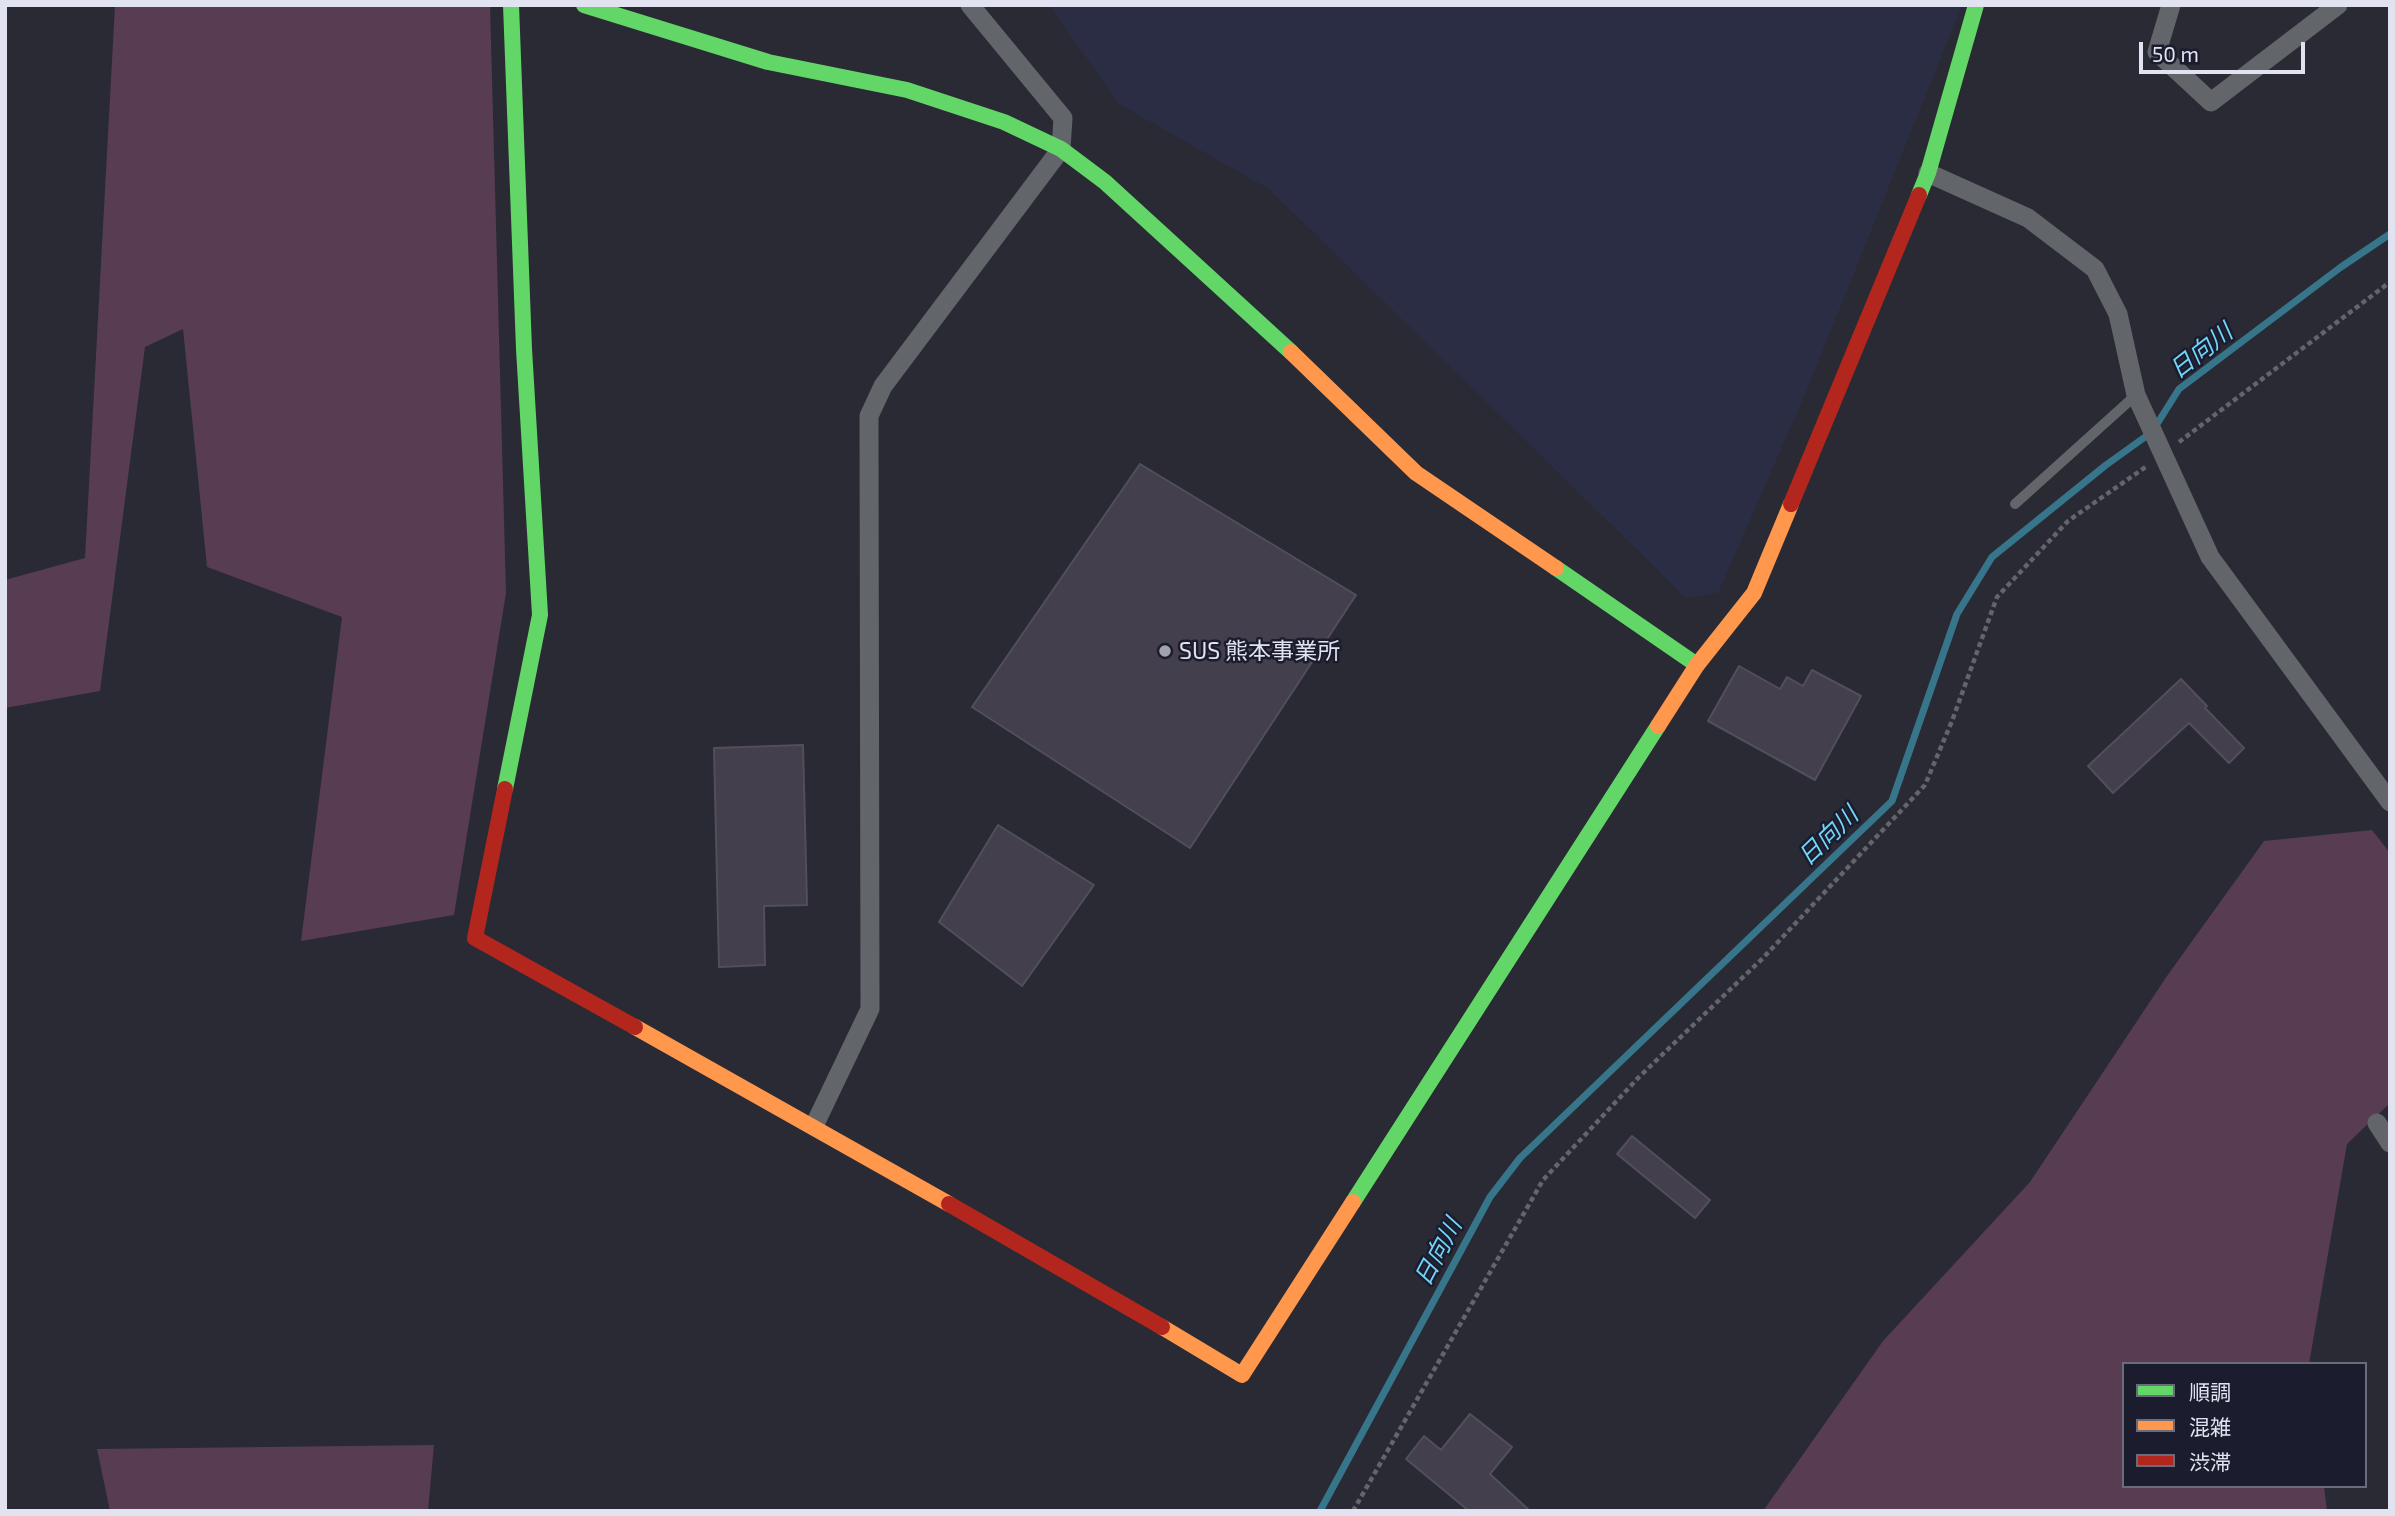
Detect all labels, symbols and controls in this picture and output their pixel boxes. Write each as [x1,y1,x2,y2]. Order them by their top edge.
scale bar [2143,28,2309,72]
text: 50 m [2152,41,2199,66]
water label: 日向川 [2164,317,2238,385]
place label: SUS 熊本事業所 [1179,637,1340,665]
marker: SUS 熊本事業所 [1157,643,1173,659]
water label: 日向川 [1792,801,1864,871]
water label: 日向川 [1408,1213,1468,1291]
legend [2122,1362,2367,1488]
text: 順調 [2189,1379,2231,1404]
text: 混雑 [2189,1414,2231,1439]
text: 渋滞 [2189,1449,2231,1474]

